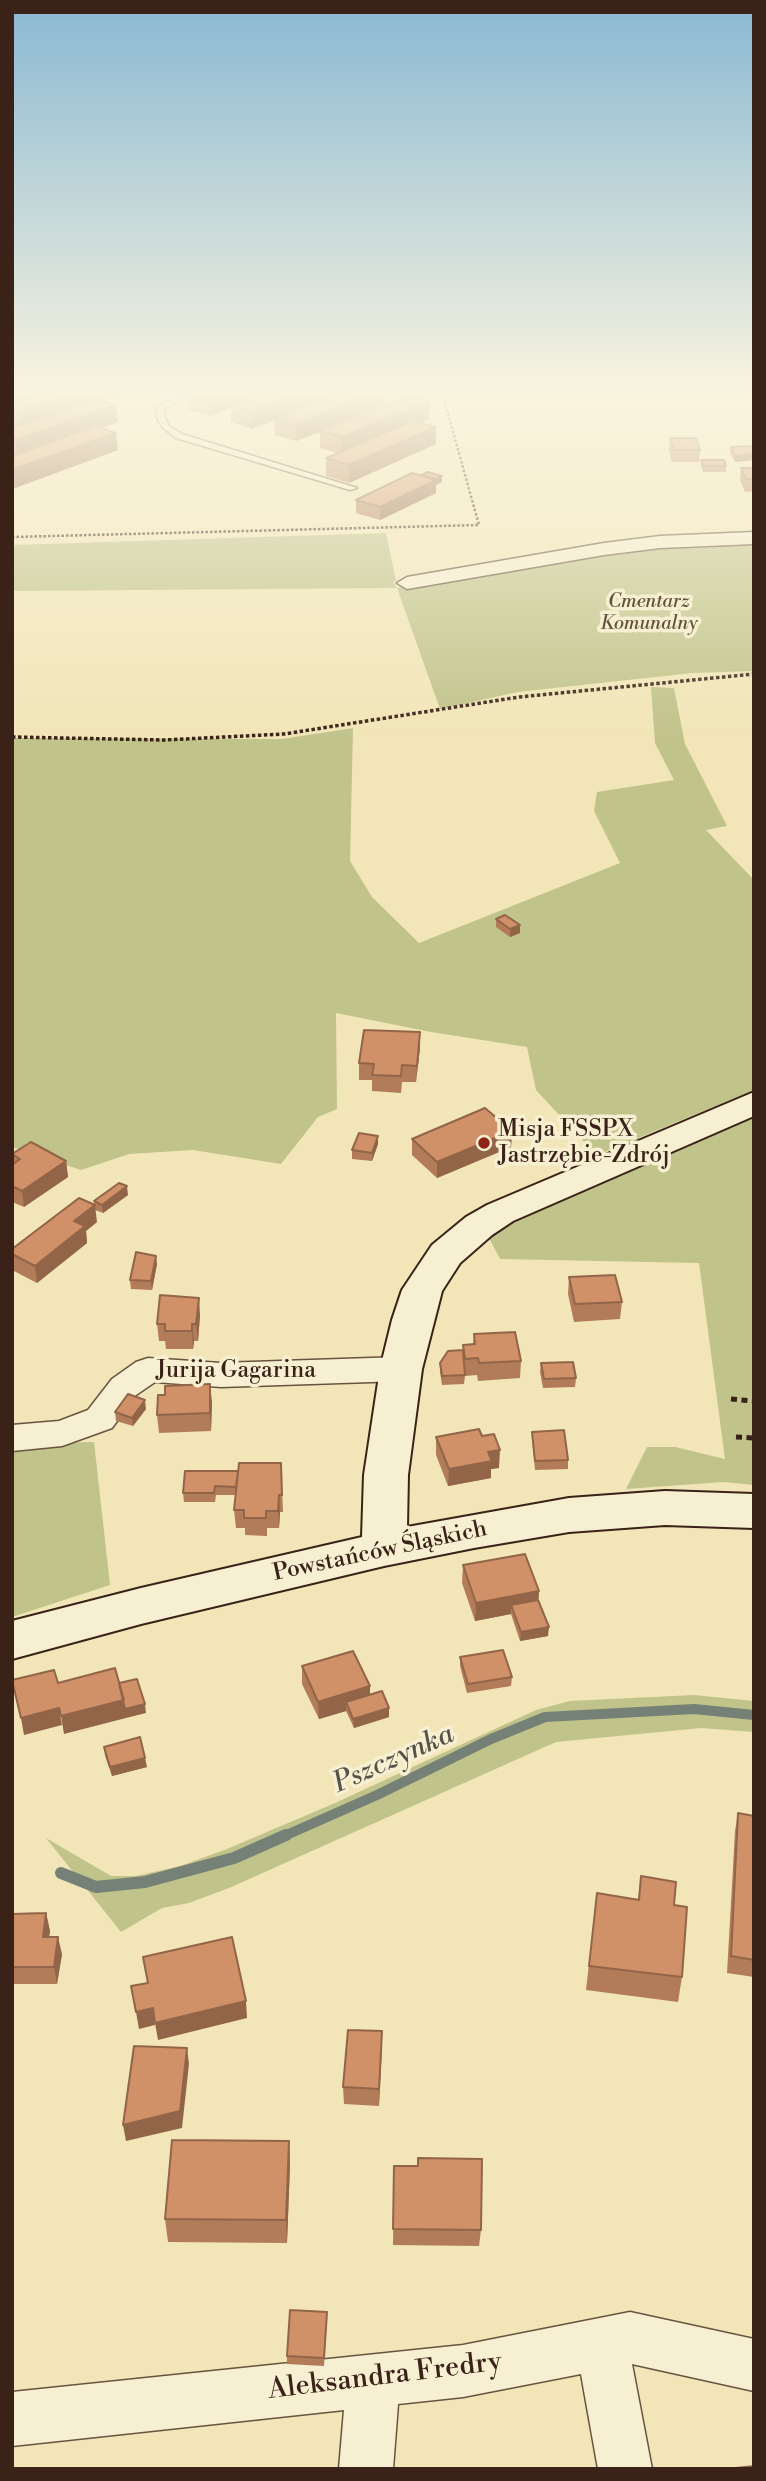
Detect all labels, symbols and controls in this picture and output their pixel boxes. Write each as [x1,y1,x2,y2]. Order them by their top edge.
park label: Cmentarz Komunalny [600,591,698,635]
place label: Misja FSSPX Jastrzębie-Zdrój [498,1116,670,1170]
marker: Misja FSSPX Jastrzębie-Zdrój [476,1135,492,1151]
street label: Jurija Gagarina [156,1357,316,1385]
street label: Powstańców Śląskich [270,1516,490,1588]
water label: Pszczynka [328,1718,460,1802]
street label: Aleksandra Fredry [266,2346,504,2408]

